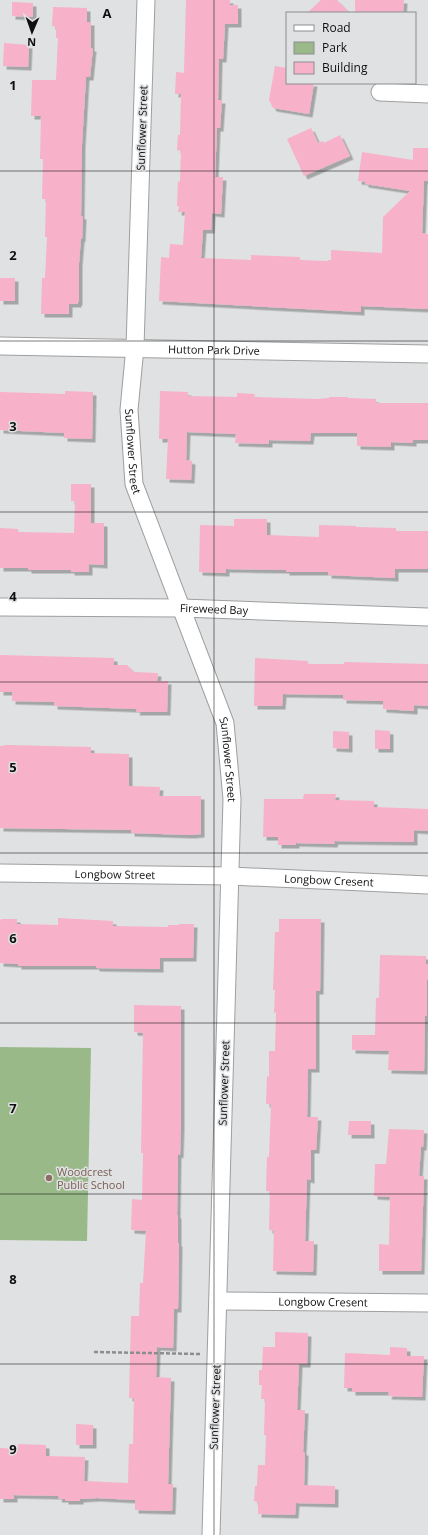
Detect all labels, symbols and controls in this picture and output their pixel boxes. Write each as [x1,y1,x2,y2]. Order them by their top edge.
text: A [103,4,112,22]
north arrow [12,12,52,52]
legend [286,12,416,84]
text: Road [322,19,351,36]
text: N [27,35,36,50]
text: Park [322,39,348,56]
text: Building [322,59,368,76]
text: 1 [9,76,17,94]
street label: Sunflower Street [133,85,150,171]
text: 2 [9,246,17,264]
street label: Hutton Park Drive [168,341,260,358]
street label: Sunflower Street [122,408,145,496]
text: 3 [9,417,17,435]
text: 4 [9,587,17,605]
street label: Fireweed Bay [180,600,249,617]
street label: Sunflower Street [216,714,240,802]
text: 5 [9,758,17,776]
street label: Longbow Street [75,866,155,882]
street label: Longbow Cresent [284,870,374,890]
text: 6 [9,929,17,947]
street label: Sunflower Street [215,1040,232,1126]
text: 7 [9,1099,17,1117]
place label: Woodcrest Public School [57,1164,125,1192]
marker: Woodcrest Public School [44,1173,54,1183]
text: 8 [9,1270,17,1288]
street label: Longbow Cresent [278,1294,368,1309]
street label: Sunflower Street [206,1364,223,1450]
text: 9 [9,1440,17,1458]

